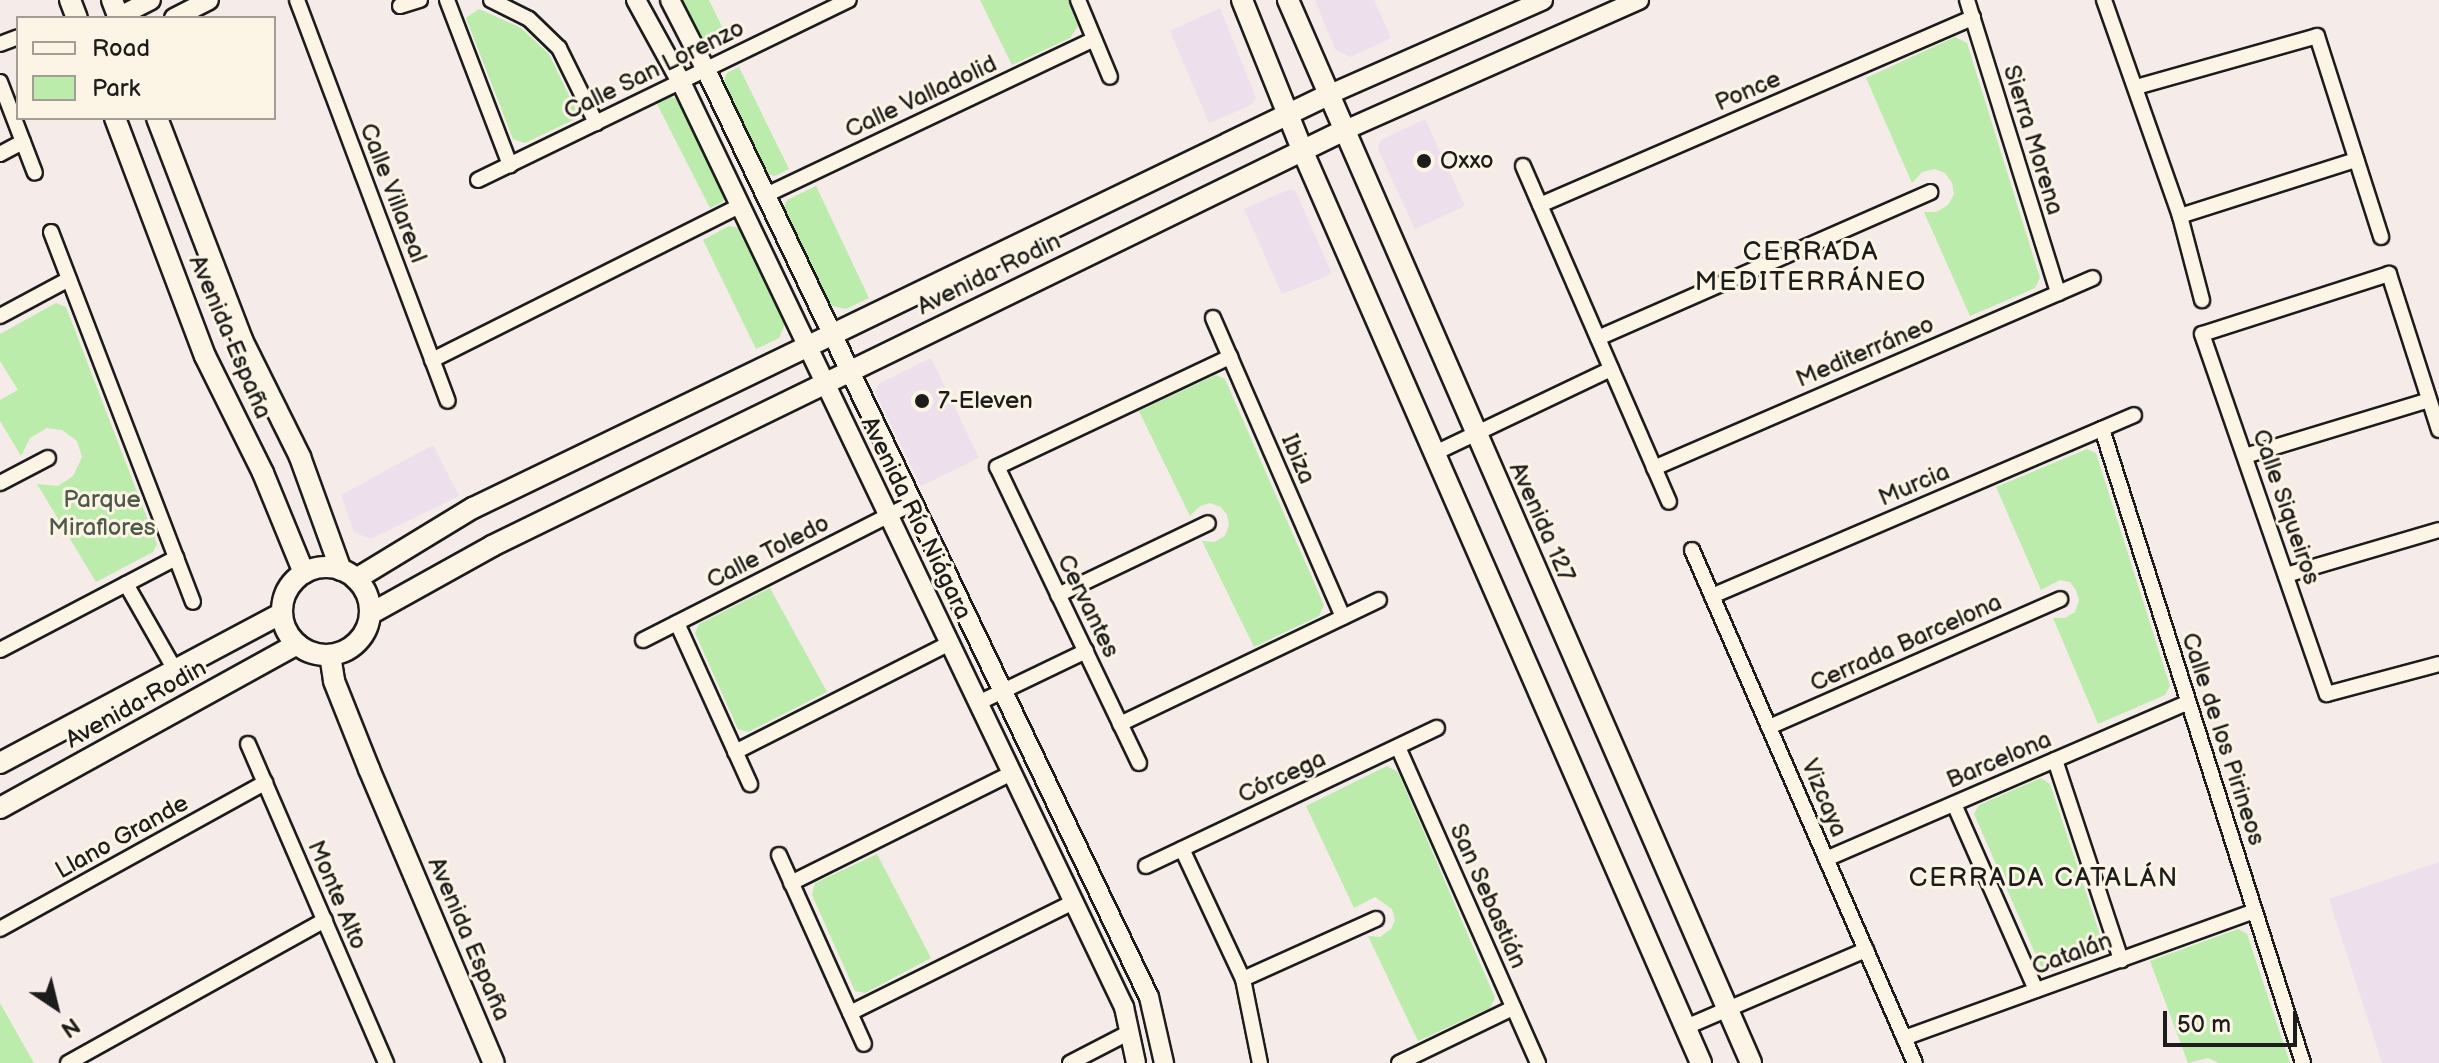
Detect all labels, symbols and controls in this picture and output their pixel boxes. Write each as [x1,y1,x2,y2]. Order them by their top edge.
street label: Calle San Lorenzo [559,14,749,126]
legend [16,16,276,120]
text: Road [92,34,150,63]
street label: Calle Valladolid [840,49,1002,145]
street label: Sierra Morena [1997,62,2069,218]
street label: Ponce [1711,64,1785,118]
text: Park [92,74,140,103]
street label: Calle Villareal [353,119,433,267]
place label: Oxxo [1440,147,1494,175]
marker: Oxxo [1415,152,1433,170]
street label: Avenida Rodin [913,227,1065,321]
district label: CERRADA MEDITERRÁNEO [1695,237,1927,298]
street label: Avenida España [183,251,277,423]
street label: Mediterráneo [1792,310,1938,394]
place label: 7-Eleven [938,387,1033,415]
marker: 7-Eleven [913,392,931,410]
street label: Avenida Río Niágara [854,412,978,624]
street label: Calle Siqueiros [2246,425,2326,589]
street label: Ibiza [1275,430,1321,488]
street label: Murcia [1874,457,1954,513]
street label: Avenida 127 [1503,458,1581,586]
park label: Parque Miraflores [48,486,156,542]
street label: Calle Toledo [702,509,834,595]
street label: Cervantes [1051,550,1125,662]
street label: Cerrada Barcelona [1806,588,2006,698]
street label: Calle de los Pirineos [2175,629,2271,849]
street label: Avenida Rodin [61,654,211,754]
street label: Barcelona [1942,725,2056,795]
street label: Córcega [1234,744,1330,810]
street label: Vizcaya [1795,755,1853,841]
street label: Llano Grande [51,789,193,885]
street label: San Sebastián [1443,819,1533,973]
street label: Monte Alto [301,836,373,954]
street label: Avenida España [422,853,516,1025]
district label: CERRADA CATALÁN [1909,863,2179,895]
street label: Catalán [2028,926,2116,982]
north arrow [16,967,96,1047]
scale bar [2167,995,2301,1045]
text: 50 m [2177,1010,2231,1039]
text: N [56,1011,85,1043]

